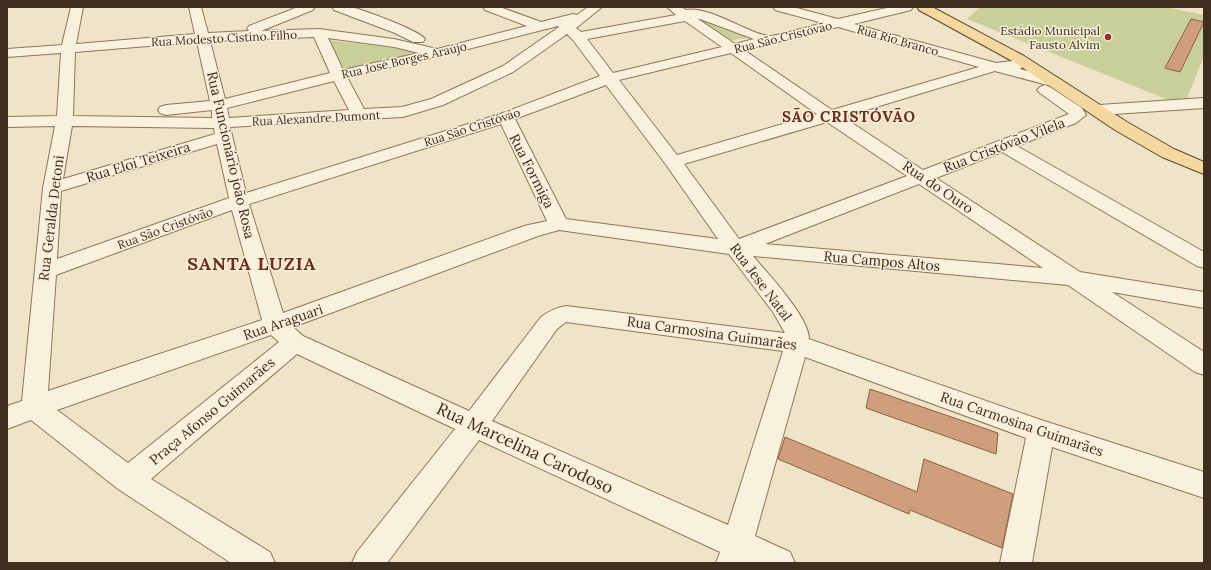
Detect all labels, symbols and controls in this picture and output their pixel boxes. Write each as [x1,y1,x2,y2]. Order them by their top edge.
street label: Rua São Cristóvão [732,18,834,56]
street label: Rua Rio Branco [855,21,941,59]
place label: Estádio Municipal Fausto Alvim [1000,23,1100,52]
street label: Rua Modesto Cistino Filho [151,27,297,49]
marker: Estádio Municipal Fausto Alvim [1103,32,1113,42]
street label: Rua José Borges Araújo [340,38,468,82]
street label: Rua Funcionário joão Rosa [203,70,259,240]
street label: Rua São Cristóvão [422,104,522,150]
street label: Rua Alexandre Dumont [251,107,381,129]
district label: SÃO CRISTÓVÃO [782,107,916,126]
street label: Rua Cristóvão Vilela [940,113,1068,177]
street label: Rua Formiga [506,131,558,211]
street label: Rua Eloi Teixeira [84,138,192,186]
street label: Rua Geralda Detoni [34,154,68,282]
street label: Rua do Ouro [899,157,977,217]
street label: Rua São Cristóvão [115,204,215,252]
street label: Rua Jese Natal [726,240,796,325]
street label: Rua Campos Altos [823,247,941,275]
district label: SANTA LUZIA [187,252,317,275]
street label: Rua Araguari [241,300,325,344]
street label: Rua Carmosina Guimarães [626,312,798,354]
street label: Praça Afonso Guimarães [146,353,278,469]
street label: Rua Carmosina Guimarães [938,388,1106,460]
street label: Rua Marcelina Carodoso [433,397,617,499]

